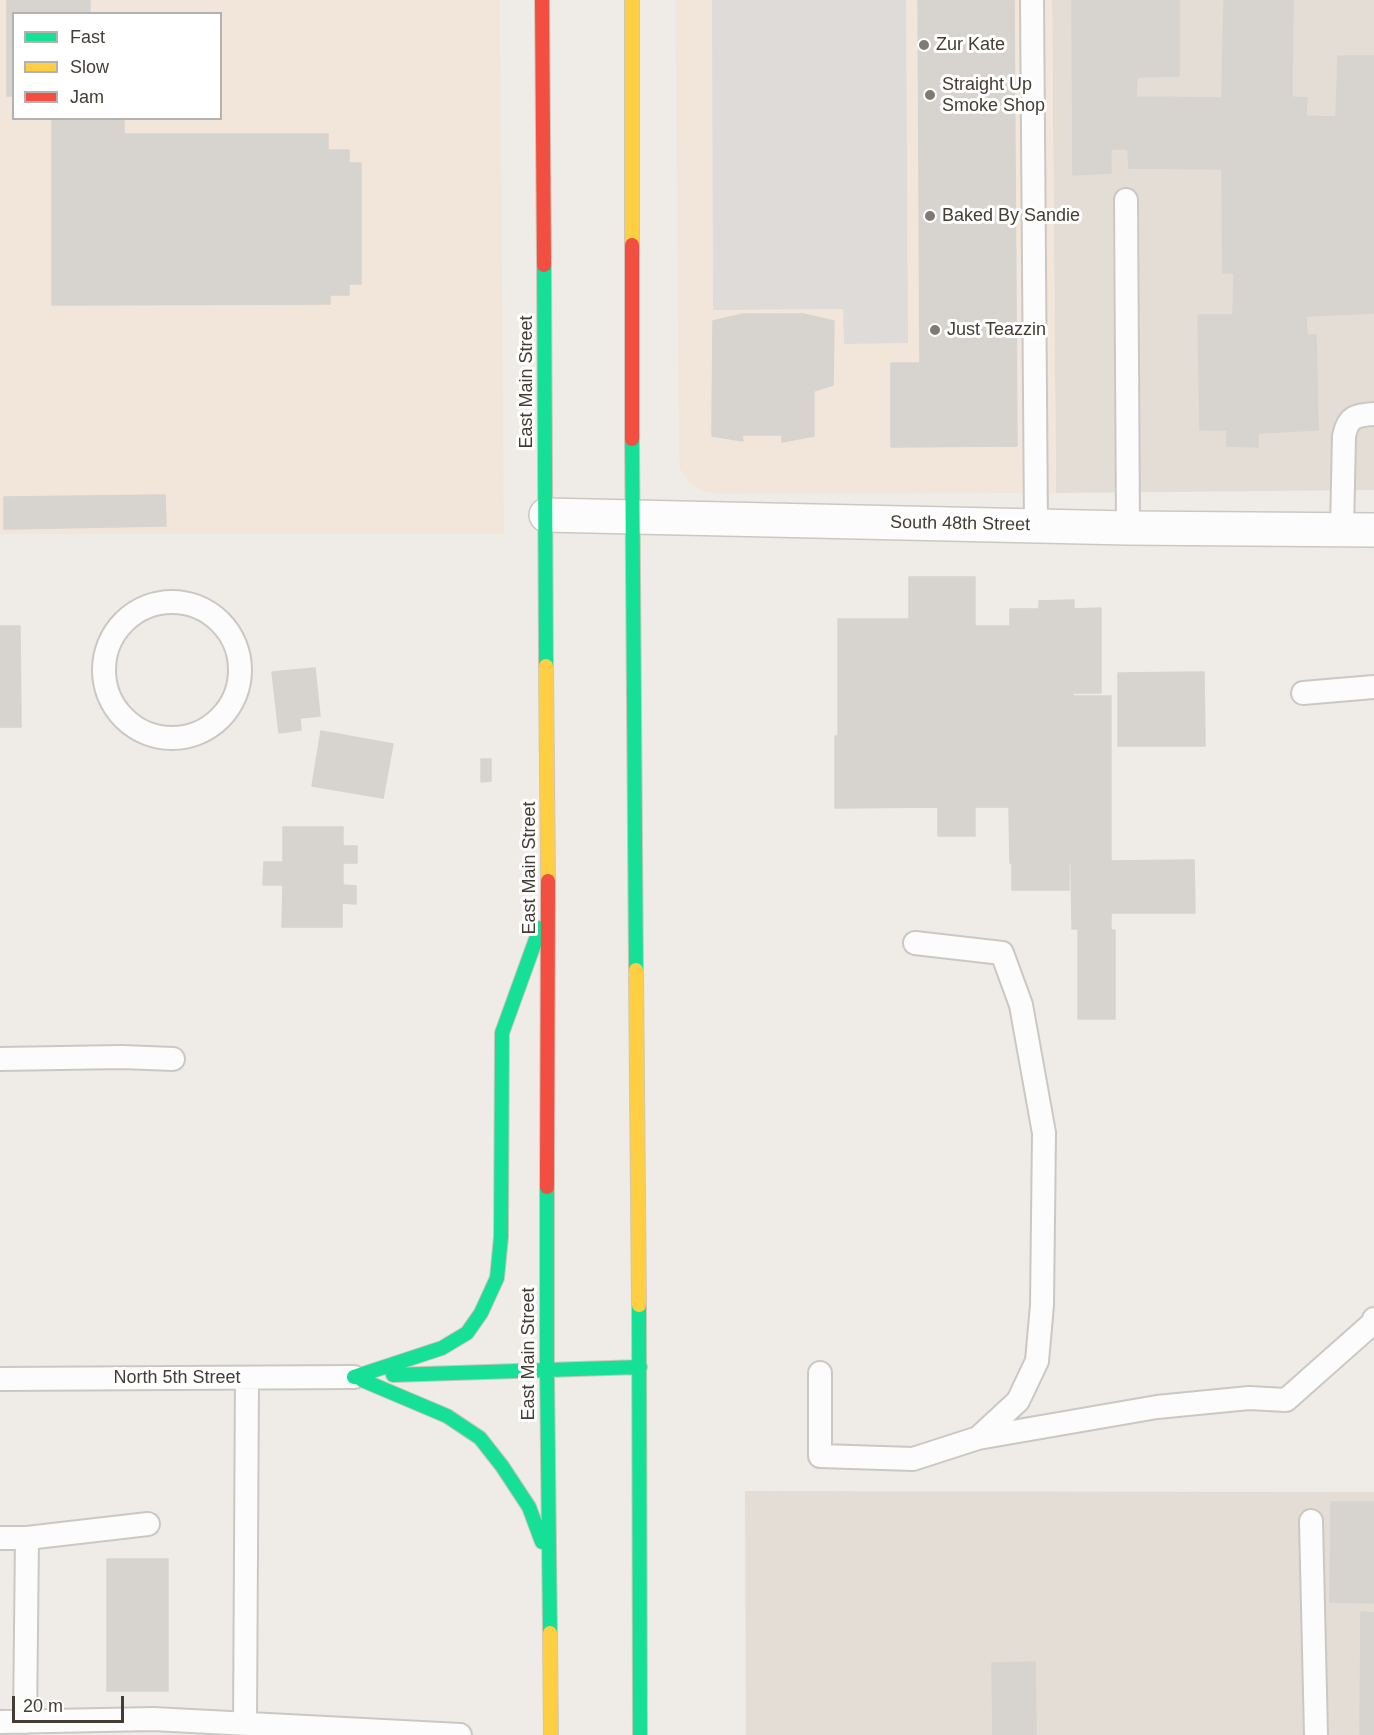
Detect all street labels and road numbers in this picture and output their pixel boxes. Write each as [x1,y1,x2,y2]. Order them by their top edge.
street label: East Main Street [516,315,538,449]
street label: South 48th Street [890,512,1030,536]
street label: East Main Street [519,801,541,935]
street label: East Main Street [518,1287,540,1421]
street label: North 5th Street [113,1367,241,1389]

